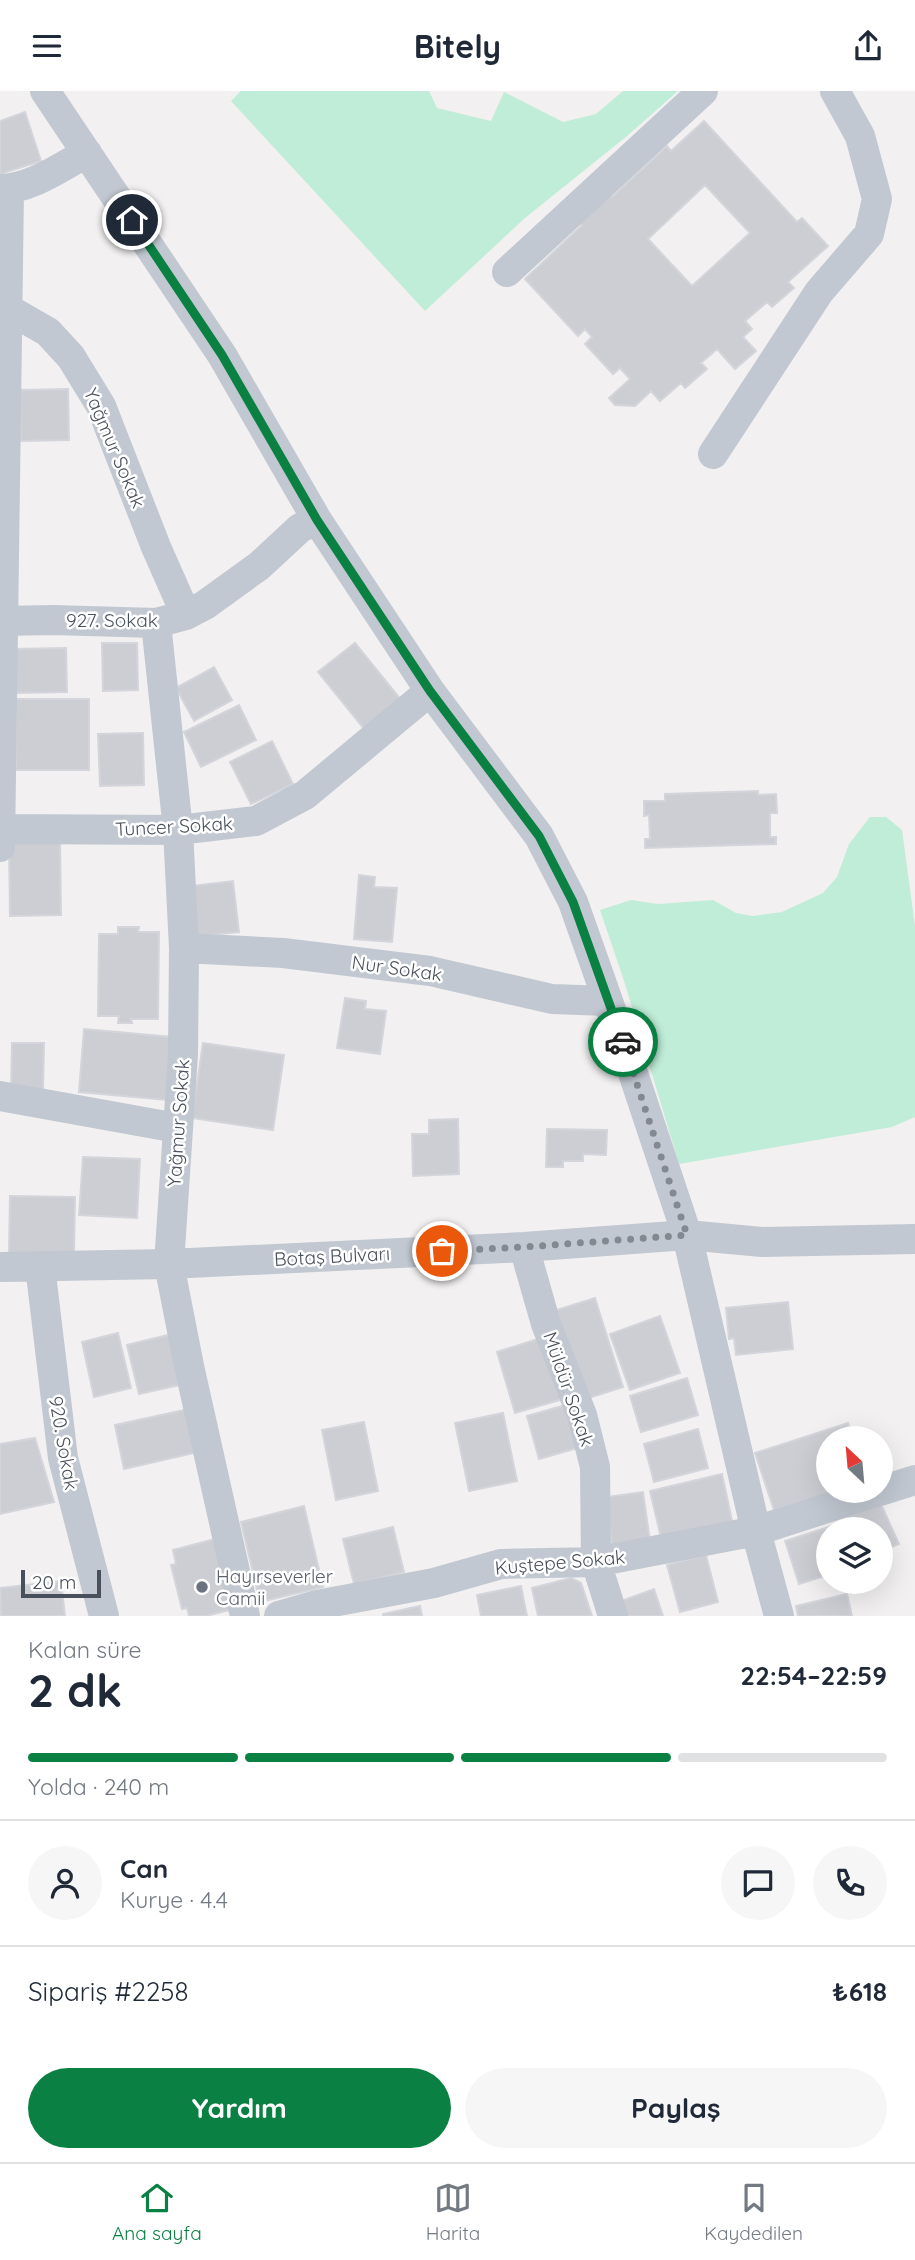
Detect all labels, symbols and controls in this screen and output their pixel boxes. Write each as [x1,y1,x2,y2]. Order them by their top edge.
text: Bitely [414,26,501,66]
icon: menu [28,27,66,65]
icon: share [849,27,887,65]
pin [102,190,162,250]
icon: home [113,201,151,239]
street label: Yağmur Sokak [79,384,151,512]
street label: 927. Sokak [66,608,158,632]
street label: Tuncer Sokak [114,811,234,841]
street label: Nur Sokak [350,950,444,986]
courier [588,1007,658,1077]
icon: car [604,1023,642,1061]
street label: Yağmur Sokak [162,1058,194,1188]
pin [412,1221,472,1281]
icon: bag [423,1232,461,1270]
street label: Botaş Bulvarı [274,1241,390,1271]
street label: Müldür Sokak [538,1328,600,1450]
street label: 920. Sokak [44,1394,84,1492]
north arrow [816,1426,892,1503]
map controls [816,1426,893,1594]
button: layers [816,1517,893,1594]
street label: Kuştepe Sokak [494,1544,626,1580]
place label: Hayırseverler Camii [216,1564,334,1610]
scale bar [21,1567,102,1599]
text: 20 m [32,1570,76,1594]
marker: Hayırseverler Camii [194,1579,210,1595]
text: Kalan süre [28,1635,141,1664]
text: 22:54–22:59 [740,1659,887,1692]
text: 2 dk [28,1661,122,1719]
text: Yolda · 240 m [28,1772,169,1801]
button: person [28,1846,102,1920]
button: chat [721,1846,795,1920]
button: phone [813,1846,887,1920]
text: Can [120,1852,168,1885]
text: Kurye · 4.4 [120,1885,228,1914]
text: Sipariş #2258 [28,1975,189,2008]
text: ₺618 [832,1975,887,2008]
button: Yardım [28,2068,451,2148]
button: Paylaş [465,2068,887,2148]
tab: Ana sayfa [112,2179,202,2245]
tab: Harita [426,2179,480,2245]
tab: Kaydedilen [704,2179,803,2245]

